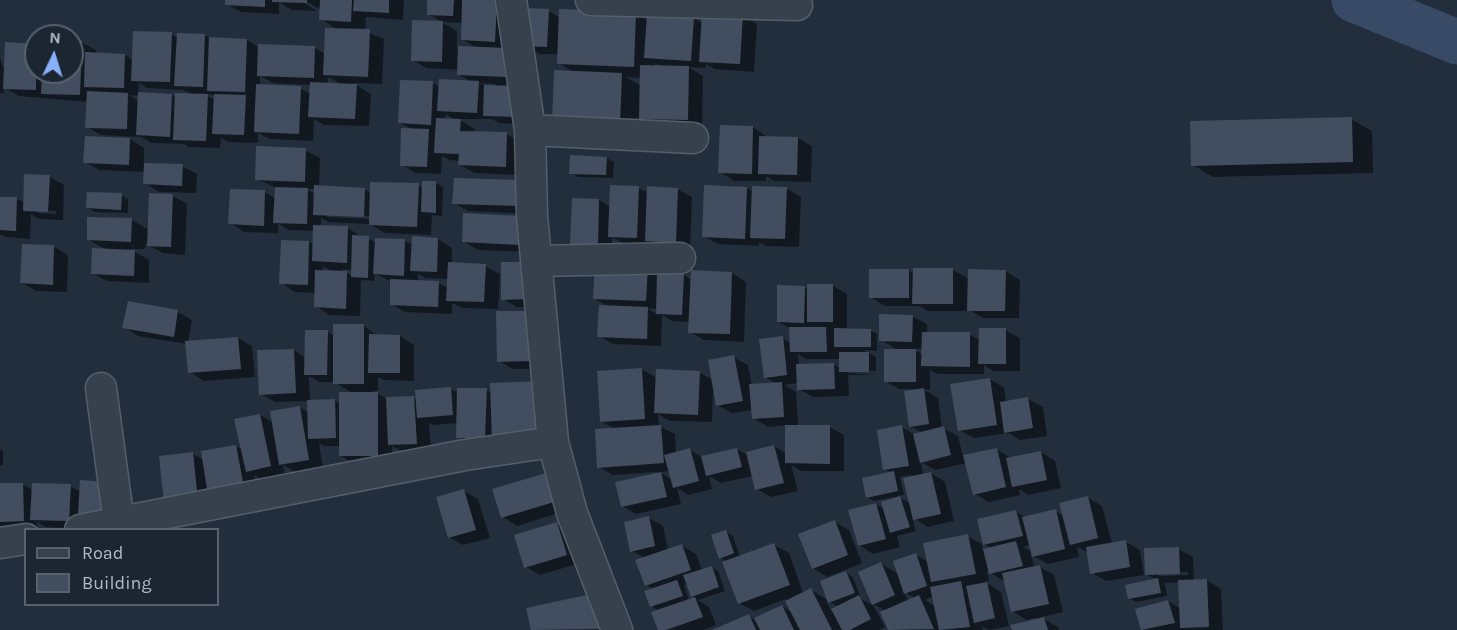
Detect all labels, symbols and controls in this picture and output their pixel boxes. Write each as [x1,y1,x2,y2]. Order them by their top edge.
north arrow [24,24,84,84]
text: N [49,28,62,47]
legend [24,528,219,606]
text: Road [82,542,123,564]
text: Building [82,572,152,594]

